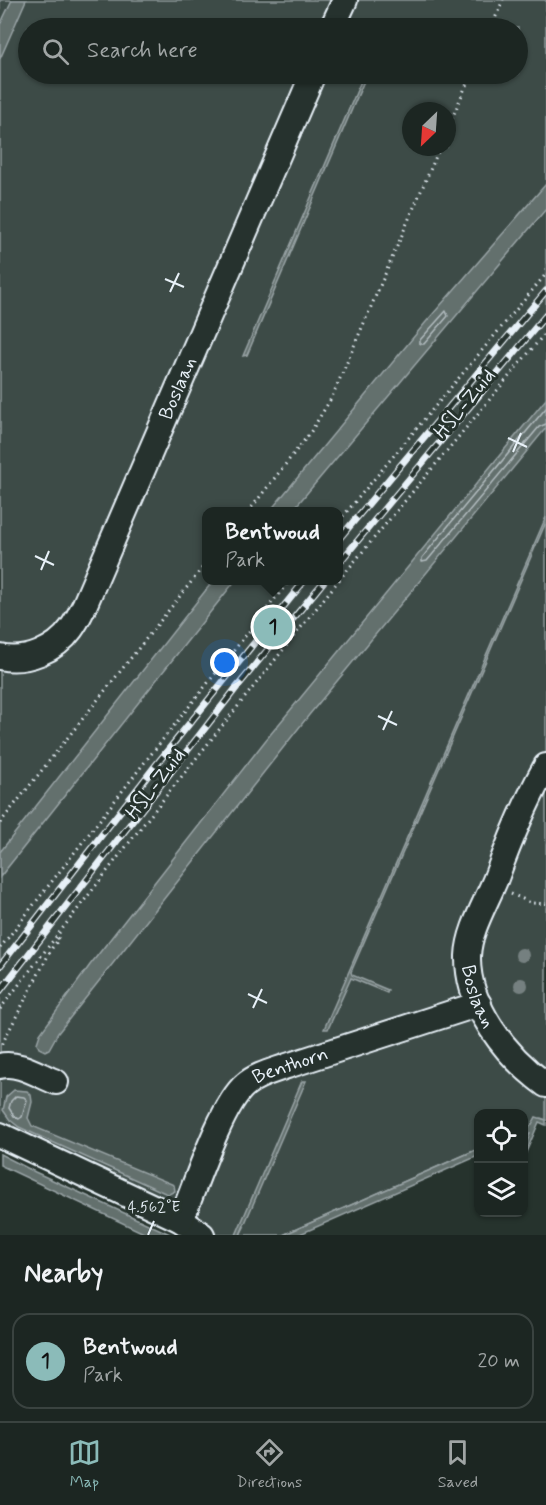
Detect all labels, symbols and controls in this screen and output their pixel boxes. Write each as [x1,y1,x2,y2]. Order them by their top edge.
search box [18,18,528,84]
icon: search [39,35,72,68]
text: Search here [87,37,198,65]
north arrow [402,102,456,156]
street label: Boslaan [152,353,203,424]
street label: HSL-Zuid [428,363,502,445]
popup [202,507,343,585]
text: Bentwoud [225,519,320,547]
text: Park [225,547,265,574]
pin: 1 [254,604,292,650]
your location [210,648,239,677]
street label: HSL-Zuid [120,743,192,825]
street label: Boslaan [455,963,502,1033]
street label: Benthorn [248,1040,332,1091]
map controls [474,1109,528,1217]
button: locate [474,1109,528,1163]
button: layers [474,1163,528,1217]
text: 4.562°E [128,1198,180,1218]
text: Nearby [24,1257,103,1291]
text: Bentwoud [83,1334,178,1362]
text: 1 [41,1348,50,1375]
text: 20 m [477,1348,520,1375]
text: Park [83,1362,123,1389]
tab: Map [68,1436,101,1493]
tab: Directions [236,1436,302,1493]
tab: Saved [438,1436,478,1493]

